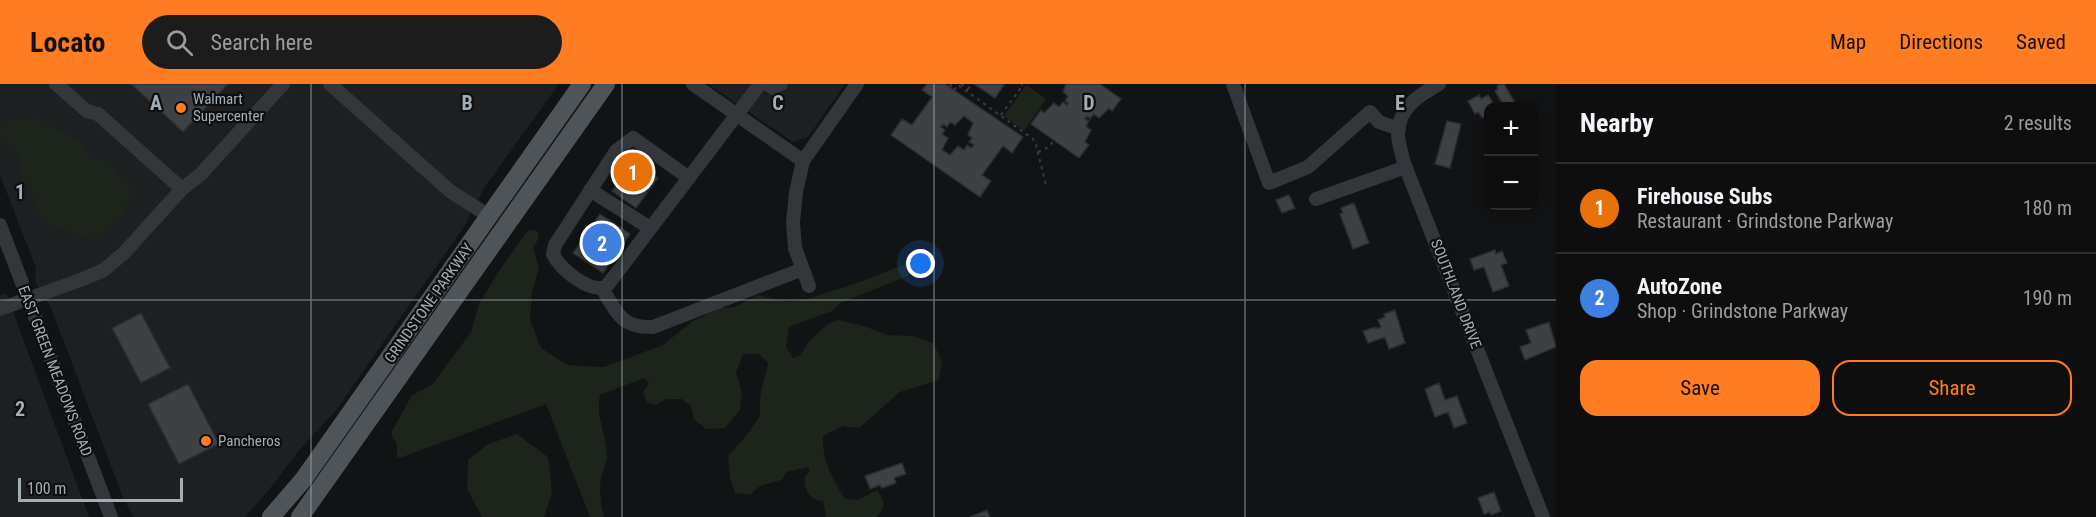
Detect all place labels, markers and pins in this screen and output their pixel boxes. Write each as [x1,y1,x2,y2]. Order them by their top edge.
place label: Walmart Supercenter [193,90,265,125]
marker: Walmart Supercenter [174,101,188,115]
pin: 1 [614,150,652,194]
pin: 2 [582,220,622,266]
place label: Pancheros [218,432,281,450]
marker: Pancheros [199,434,213,448]

